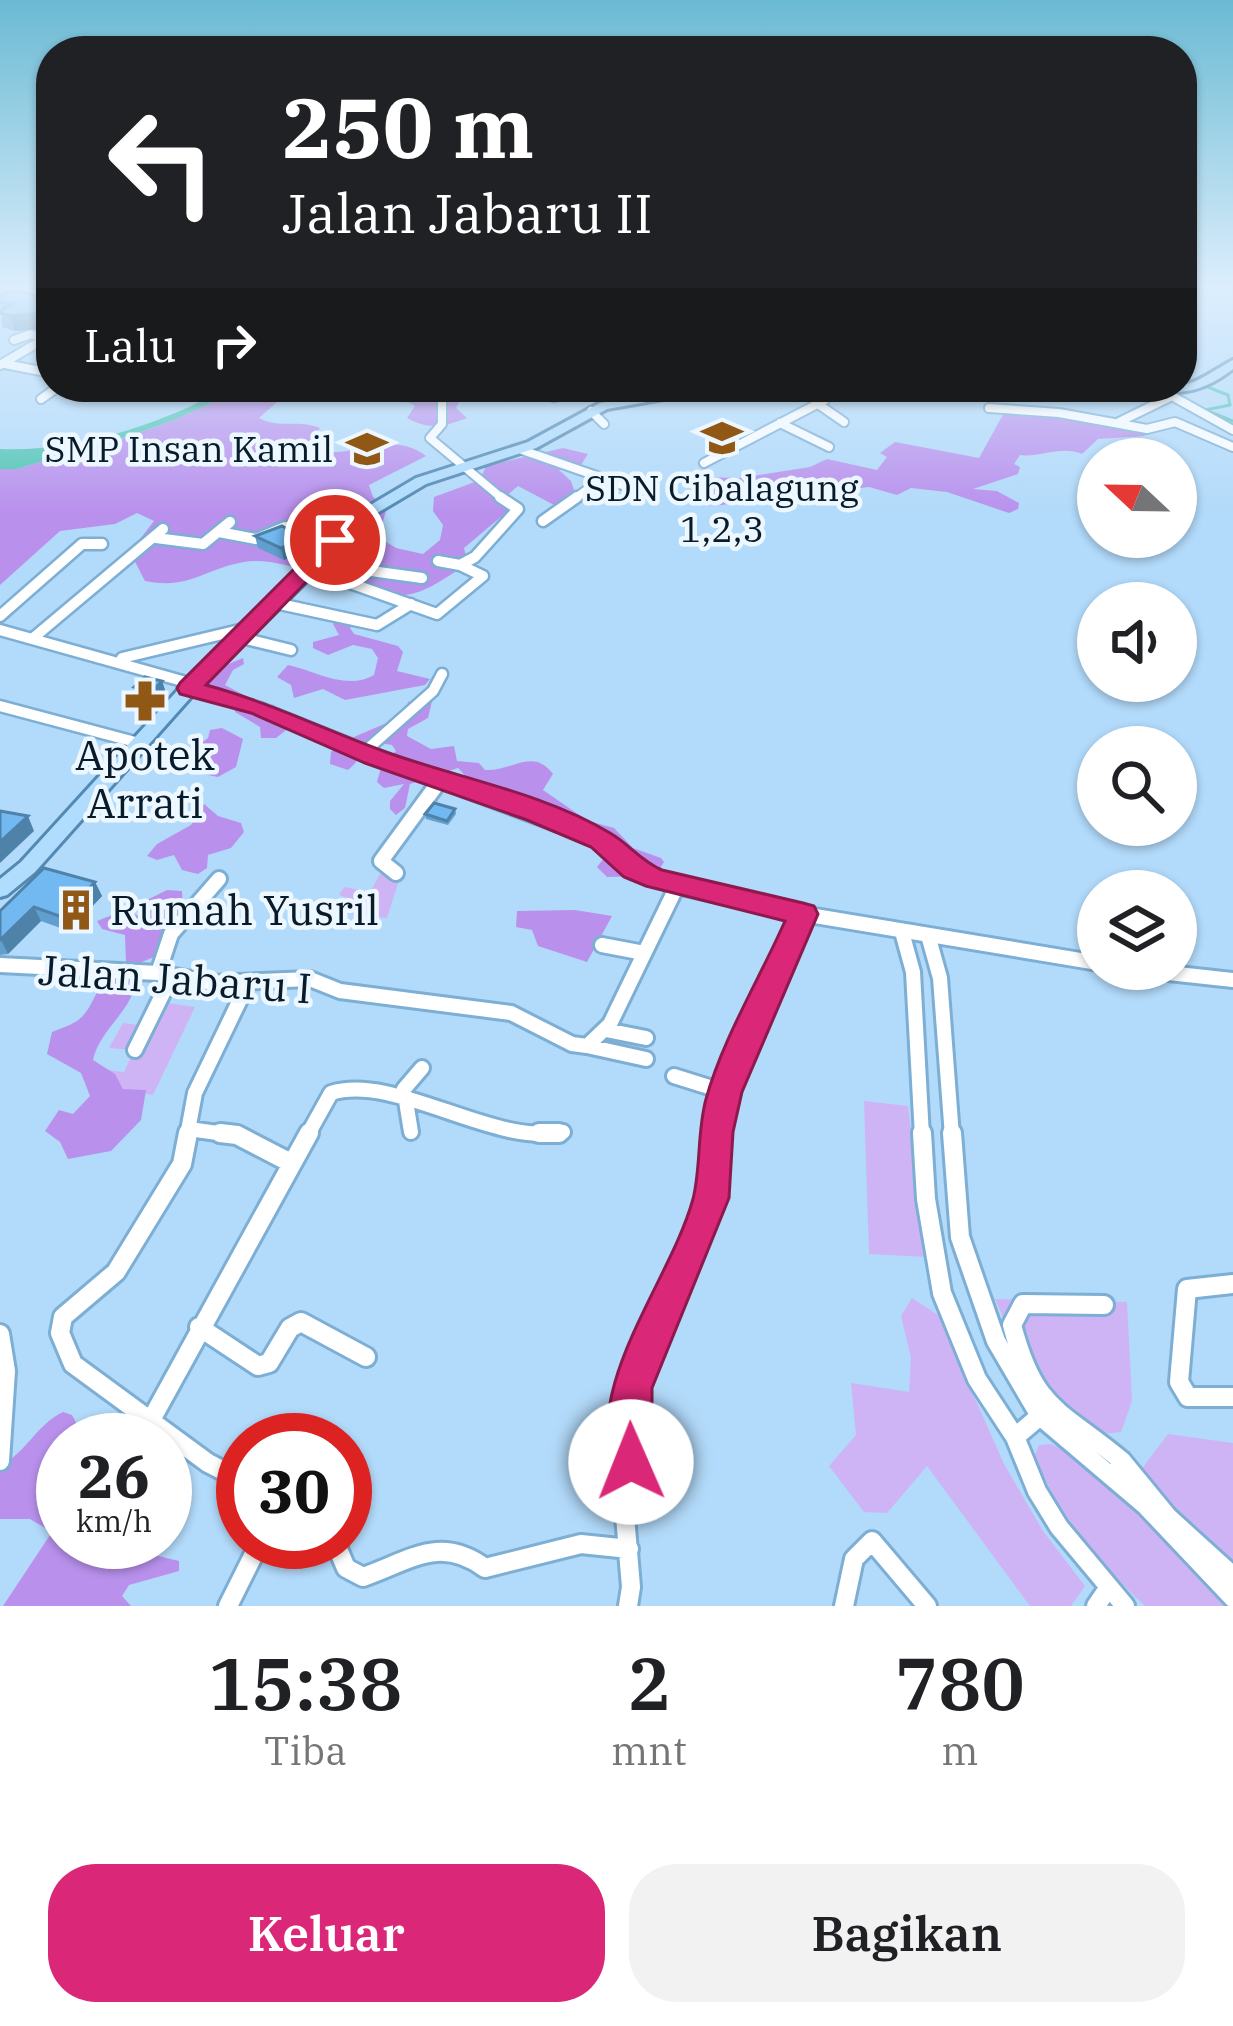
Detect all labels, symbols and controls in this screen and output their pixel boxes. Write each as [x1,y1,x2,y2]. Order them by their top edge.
text: 250 m [282,72,534,181]
icon: left [84,84,240,240]
text: Jalan Jabaru II [282,178,653,248]
icon: right [201,312,267,378]
text: Lalu [84,316,177,374]
school or university icon: SDN Cibalagung 1,2,3 [699,415,745,461]
place label: SMP Insan Kamil [45,425,333,472]
school or university icon: SMP Insan Kamil [344,426,390,472]
north arrow [1077,438,1197,558]
map controls [1077,438,1197,990]
place label: SDN Cibalagung 1,2,3 [585,464,859,552]
pin [284,489,386,591]
icon: arrive [302,507,368,573]
button: sound [1077,582,1197,702]
pharmacy icon: Apotek Arrati [122,678,168,724]
button: search [1077,726,1197,846]
place label: Apotek Arrati [75,727,216,830]
button: layers [1077,870,1197,990]
place label: Rumah Yusril [110,882,379,937]
building icon: Rumah Yusril [53,887,99,933]
street label: Jalan Jabaru I [37,942,313,1015]
position arrow [568,1399,694,1525]
speed limit sign: 30 [216,1413,372,1569]
text: 26 [78,1436,150,1515]
text: km/h [76,1501,152,1540]
text: 15:38 [208,1636,403,1730]
text: 2 [627,1636,670,1730]
text: 780 [895,1636,1025,1730]
text: Tiba [264,1725,347,1776]
text: mnt [611,1725,687,1776]
text: m [941,1725,978,1776]
button: Keluar [48,1864,605,2002]
button: Bagikan [629,1864,1185,2002]

